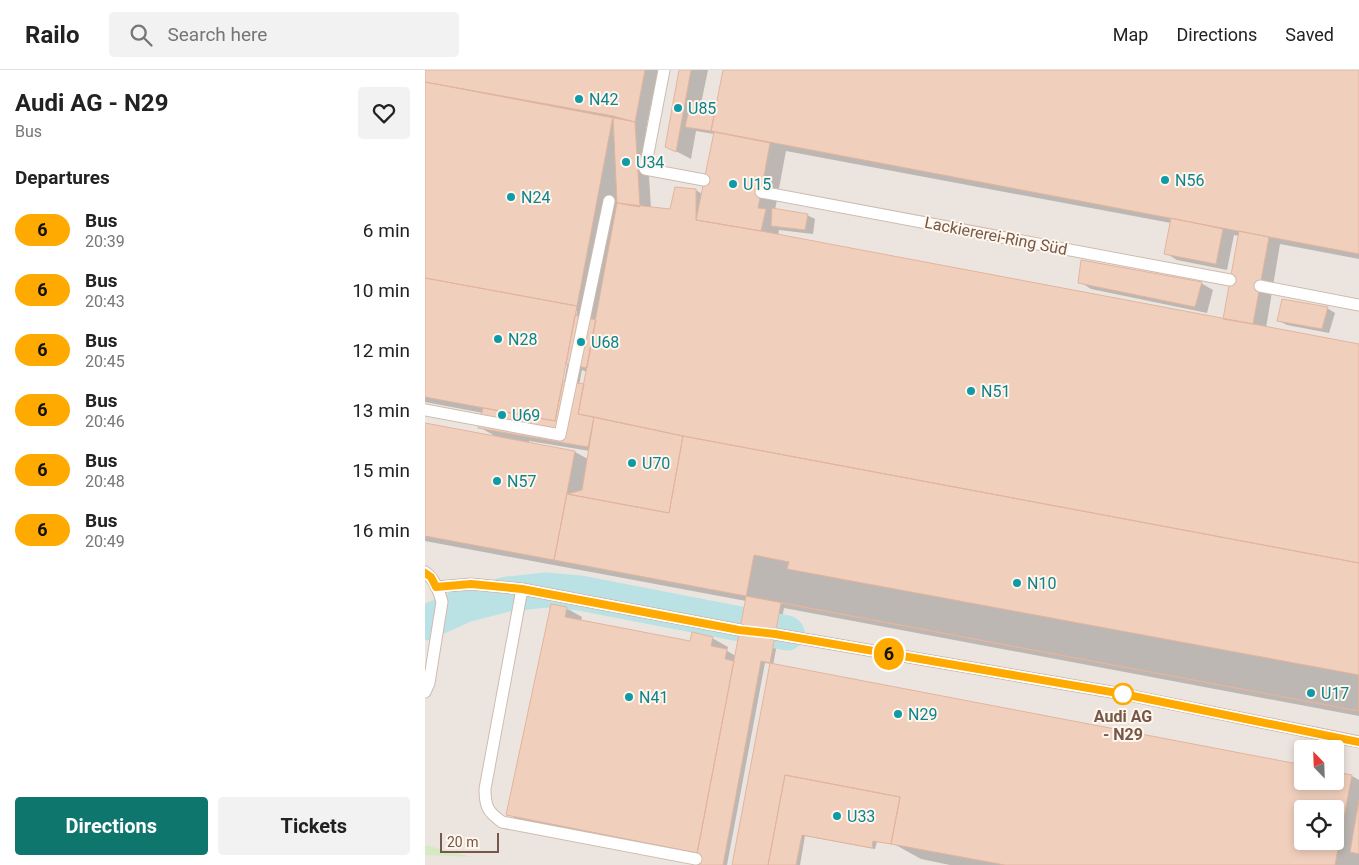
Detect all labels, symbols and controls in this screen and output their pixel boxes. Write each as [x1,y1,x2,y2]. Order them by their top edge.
search box [109,12,459,57]
text: Railo [25,21,79,49]
icon: search [127,21,155,49]
text: Search here [167,23,267,46]
text: Map [1113,24,1148,45]
text: Directions [1176,24,1257,45]
text: Saved [1285,24,1334,45]
button: heart [358,87,410,139]
text: Audi AG - N29 [15,89,168,117]
place label: N42 [589,90,618,109]
marker: N42 [573,93,585,105]
place label: U85 [688,99,716,118]
marker: U85 [672,102,684,114]
text: Bus [15,122,42,141]
place label: U34 [636,153,664,172]
marker: U34 [620,156,632,168]
text: Departures [15,166,110,189]
place label: N56 [1175,171,1204,190]
marker: N56 [1159,174,1171,186]
place label: U15 [743,175,771,194]
marker: U15 [727,178,739,190]
place label: N24 [521,188,550,207]
marker: N24 [505,191,517,203]
text: Bus [85,209,118,232]
street label: Lackiererei-Ring Süd [923,213,1069,259]
text: 6 [37,219,48,240]
text: 6 min [363,219,410,242]
text: 20:39 [85,232,125,251]
text: Bus [85,269,118,292]
text: 6 [37,279,48,300]
text: 10 min [352,279,410,302]
text: 20:43 [85,292,125,311]
text: Bus [85,329,118,352]
place label: N28 [508,330,537,349]
marker: N28 [492,333,504,345]
place label: U68 [591,333,619,352]
marker: U68 [575,336,587,348]
text: 6 [37,339,48,360]
text: 12 min [352,339,410,362]
text: 20:45 [85,352,125,371]
place label: N51 [981,382,1010,401]
marker: N51 [965,385,977,397]
text: Bus [85,389,118,412]
text: 6 [37,399,48,420]
text: 13 min [352,399,410,422]
place label: U69 [512,406,540,425]
marker: U69 [496,409,508,421]
text: 20:46 [85,412,125,431]
text: Bus [85,449,118,472]
place label: U70 [642,454,670,473]
marker: U70 [626,457,638,469]
text: 6 [37,459,48,480]
text: 15 min [352,459,410,482]
text: 20:48 [85,472,125,491]
place label: N57 [507,472,536,491]
marker: N57 [491,475,503,487]
text: Bus [85,509,118,532]
text: 6 [37,519,48,540]
text: 16 min [352,519,410,542]
text: 20:49 [85,532,125,551]
place label: N10 [1027,574,1056,593]
marker: N10 [1011,577,1023,589]
line badge: 6 [873,638,905,670]
text: 6 [884,643,894,664]
marker: Audi AG - N29 [1112,683,1134,705]
place label: U17 [1321,684,1349,703]
marker: U17 [1305,687,1317,699]
place label: N41 [639,688,668,707]
marker: N41 [623,691,635,703]
place label: N29 [908,705,937,724]
place label: Audi AG - N29 [1094,707,1152,744]
marker: N29 [892,708,904,720]
north arrow [1294,740,1344,790]
map controls [1294,740,1344,850]
button: Directions [15,797,208,855]
button: Tickets [218,797,410,855]
button: locate [1294,800,1344,850]
place label: U33 [847,807,875,826]
marker: U33 [831,810,843,822]
scale bar [440,830,499,853]
text: 20 m [447,834,479,850]

